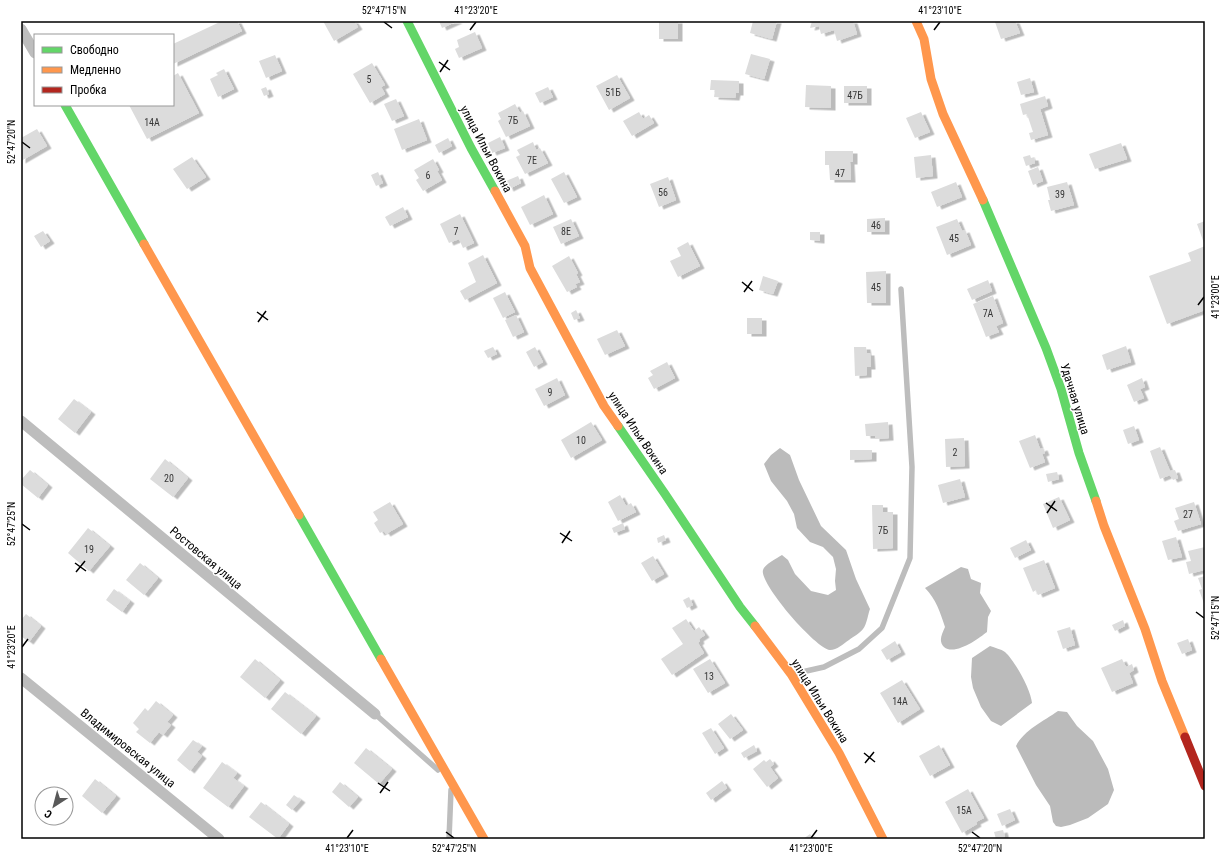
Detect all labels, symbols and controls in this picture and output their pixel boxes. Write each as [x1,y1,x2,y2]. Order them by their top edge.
text: 52°47'15"N [362,5,406,16]
text: 41°23'20"E [454,5,498,16]
text: 41°23'10"E [918,5,962,16]
legend [34,34,174,106]
text: Свободно [70,43,119,57]
text: Медленно [70,63,121,77]
house number: 5 [367,74,372,85]
text: Пробка [70,83,107,97]
house number: 51Б [605,87,621,98]
house number: 47Б [847,90,863,101]
street label: улица Ильи Вокина [457,103,515,195]
house number: 7Б [508,115,519,126]
house number: 14А [144,117,160,128]
text: 52°47'20"N [6,120,17,164]
house number: 7Е [527,155,537,166]
house number: 47 [835,168,845,179]
house number: 6 [426,170,431,181]
house number: 56 [658,187,668,198]
house number: 39 [1055,189,1065,200]
house number: 46 [871,220,881,231]
house number: 7 [454,226,459,237]
house number: 8Е [561,226,571,237]
house number: 45 [949,233,959,244]
text: 41°23'00"E [1210,275,1221,319]
house number: 45 [871,282,881,293]
house number: 7А [983,308,994,319]
street label: Удачная улица [1058,362,1093,436]
house number: 9 [548,387,553,398]
street label: улица Ильи Вокина [605,389,671,477]
house number: 10 [576,435,586,446]
house number: 2 [953,447,958,458]
house number: 20 [164,473,174,484]
text: 52°47'25"N [6,502,17,546]
house number: 27 [1183,509,1193,520]
street label: Ростовская улица [167,524,245,592]
house number: 7Б [878,525,889,536]
house number: 19 [84,544,94,555]
text: 52°47'15"N [1210,596,1221,640]
text: 41°23'20"E [6,625,17,669]
street label: улица Ильи Вокина [789,656,852,746]
house number: 13 [704,671,714,682]
house number: 14А [892,696,908,707]
street label: Владимировская улица [78,706,178,791]
north arrow [34,786,74,826]
house number: 15А [956,805,972,816]
text: С [42,807,55,821]
text: 41°23'10"E [325,843,369,854]
text: 52°47'25"N [432,843,476,854]
text: 41°23'00"E [789,843,833,854]
text: 52°47'20"N [958,843,1002,854]

